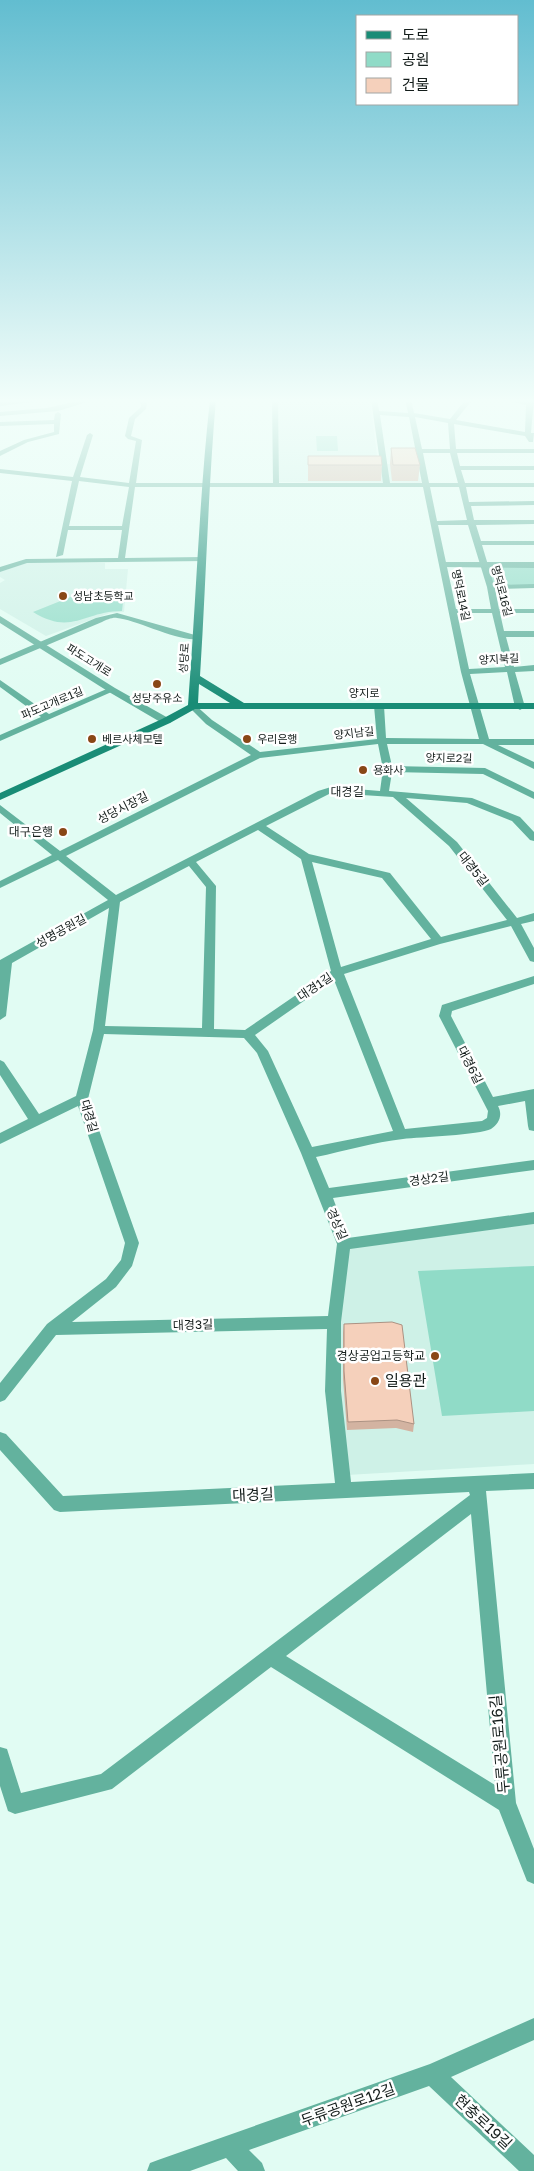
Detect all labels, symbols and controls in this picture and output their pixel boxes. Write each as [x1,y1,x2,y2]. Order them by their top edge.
legend [356,15,519,105]
text: 도로 [402,25,430,43]
text: 공원 [402,50,430,68]
text: 건물 [402,75,430,93]
street label: 명덕로16길 [489,564,516,618]
street label: 명덕로14길 [450,568,473,622]
place label: 성남초등학교 [73,589,134,602]
marker: 성남초등학교 [57,590,69,602]
street label: 파도고개로 [64,641,114,678]
street label: 성당로 [176,642,191,674]
street label: 양지북길 [478,651,520,666]
marker: 성당주유소 [151,678,163,690]
street label: 파도고개로1길 [19,684,85,721]
street label: 양지로 [349,686,379,699]
place label: 성당주유소 [132,691,182,704]
street label: 양지남길 [333,724,375,741]
place label: 베르사체모텔 [102,732,163,745]
place label: 우리은행 [257,732,297,745]
marker: 베르사체모텔 [86,733,98,745]
marker: 우리은행 [241,733,253,745]
street label: 양지로2길 [425,751,473,764]
place label: 용화사 [373,763,403,776]
marker: 용화사 [357,764,369,776]
street label: 대경길 [330,784,364,799]
street label: 성당시장길 [95,788,151,827]
place label: 대구은행 [9,824,53,839]
marker: 대구은행 [57,826,69,838]
street label: 대경5길 [455,848,492,889]
street label: 성명공원길 [33,911,89,951]
street label: 대경1길 [294,969,335,1004]
street label: 대경6길 [455,1043,486,1086]
street label: 대경길 [78,1098,101,1134]
street label: 경상2길 [408,1168,450,1189]
street label: 경상길 [324,1206,351,1242]
street label: 대경3길 [173,1316,213,1333]
place label: 경상공업고등학교 [337,1348,425,1363]
marker: 경상공업고등학교 [429,1350,441,1362]
place label: 일용관 [385,1371,427,1389]
marker: 일용관 [369,1375,381,1387]
street label: 대경길 [232,1484,274,1504]
street label: 두류공원로16길 [486,1694,512,1794]
street label: 두류공원로12길 [298,2079,397,2129]
street label: 현충로19길 [451,2090,516,2152]

